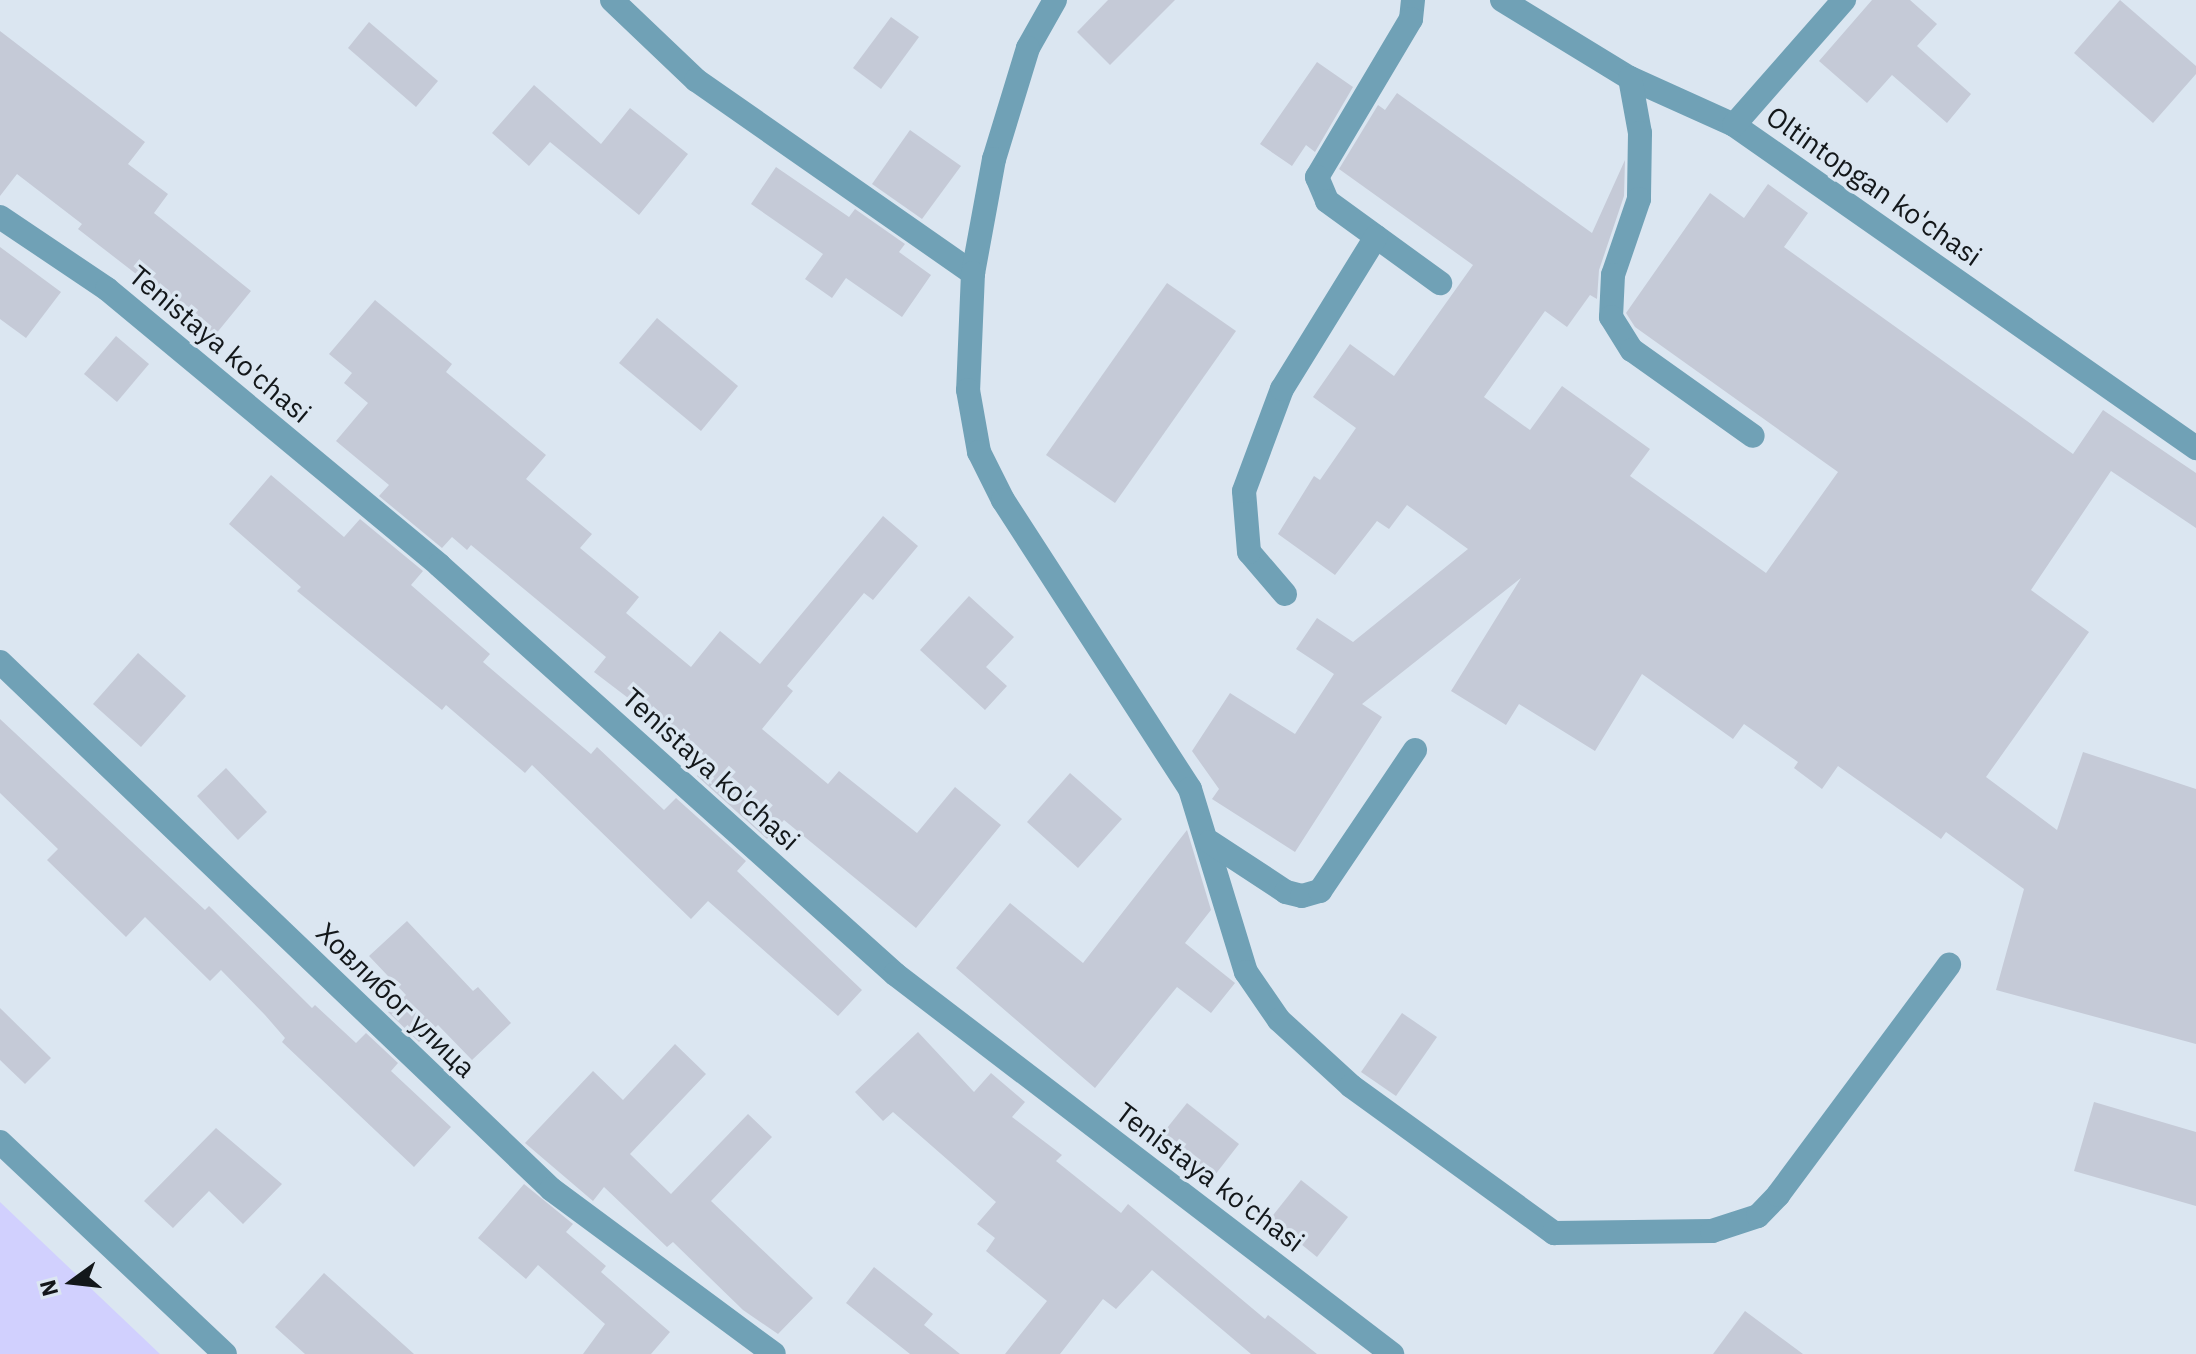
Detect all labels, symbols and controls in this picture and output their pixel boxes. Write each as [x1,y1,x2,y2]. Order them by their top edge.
street label: Oltintopgan ko'chasi [1760,99,1988,273]
street label: Tenistaya ko'chasi [122,258,318,430]
street label: Tenistaya ko'chasi [615,681,807,857]
street label: Ховлибог улица [310,916,482,1084]
street label: Tenistaya ko'chasi [1109,1095,1311,1259]
north arrow [32,1242,112,1322]
text: N [32,1277,64,1300]

